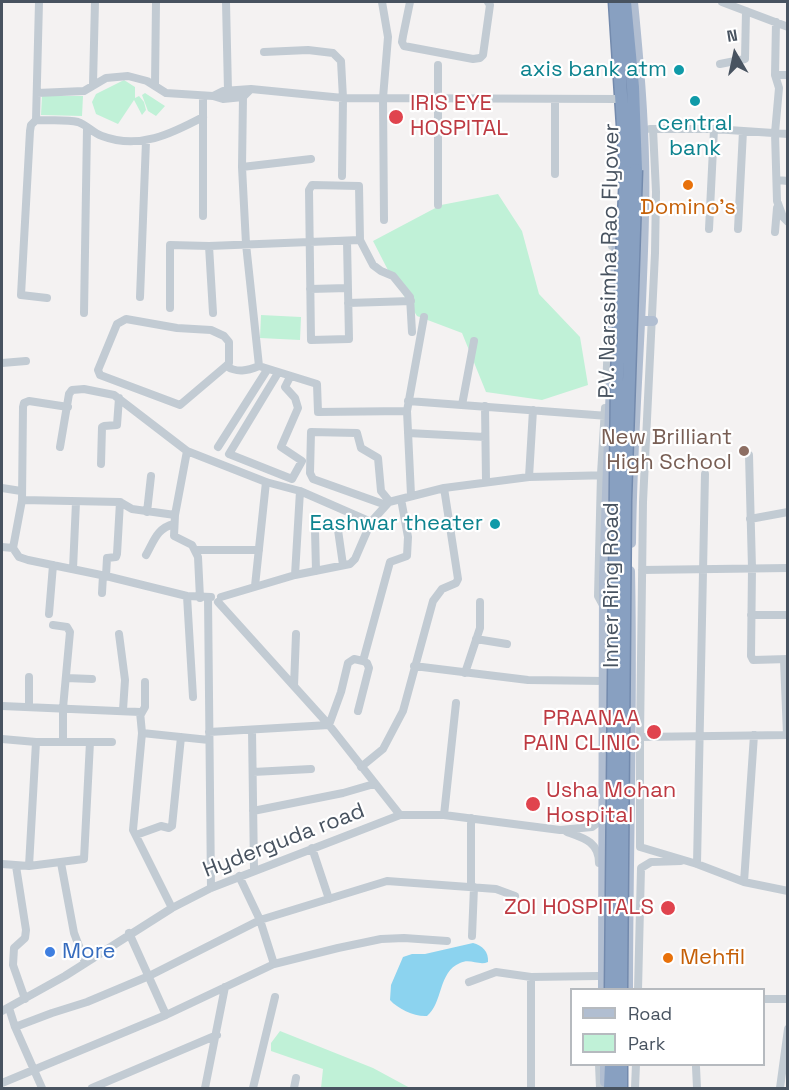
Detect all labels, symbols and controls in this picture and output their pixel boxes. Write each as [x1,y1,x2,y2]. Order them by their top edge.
north arrow [705,24,765,84]
text: N [725,25,739,47]
place label: axis bank atm [520,57,667,83]
marker: axis bank atm [672,63,686,77]
place label: IRIS EYE HOSPITAL [410,91,508,142]
marker: central bank [688,94,702,108]
marker: IRIS EYE HOSPITAL [387,108,405,126]
place label: central bank [657,111,733,162]
street label: P.V. Narasimha Rao Flyover [594,123,626,399]
marker: Domino's [681,178,695,192]
place label: Domino's [640,195,736,221]
place label: New Brilliant High School [601,425,732,476]
marker: New Brilliant High School [737,444,751,458]
street label: Inner Ring Road [599,502,625,668]
place label: Eashwar theater [309,511,483,537]
marker: Eashwar theater [488,517,502,531]
place label: PRAANAA PAIN CLINIC [523,706,640,758]
marker: PRAANAA PAIN CLINIC [645,723,663,741]
place label: Usha Mohan Hospital [546,778,676,830]
marker: Usha Mohan Hospital [524,795,542,813]
street label: Hyderguda road [199,798,369,884]
place label: ZOI HOSPITALS [504,895,654,921]
marker: ZOI HOSPITALS [659,899,677,917]
place label: More [62,939,116,965]
marker: More [43,945,57,959]
place label: Mehfil [680,945,745,971]
marker: Mehfil [661,951,675,965]
legend [570,988,765,1066]
text: Road [628,1002,672,1025]
text: Park [628,1032,665,1055]

